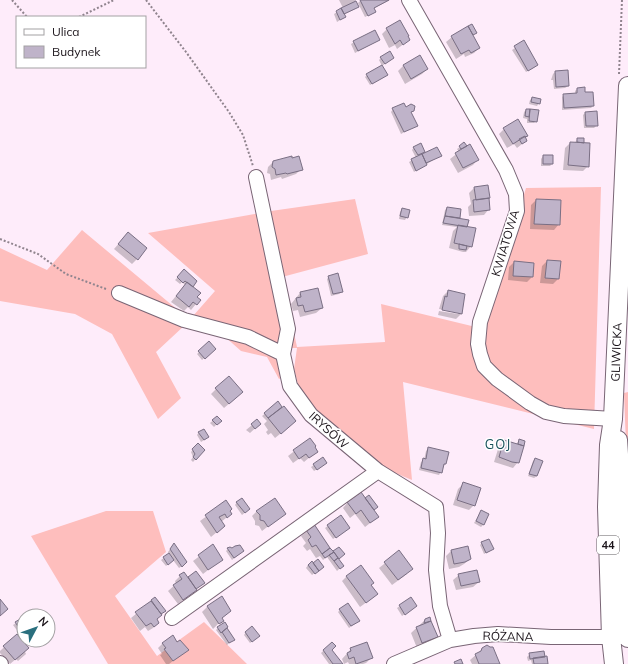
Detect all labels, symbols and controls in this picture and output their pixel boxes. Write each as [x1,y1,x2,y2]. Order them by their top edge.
legend [16,16,146,68]
text: Ulica [52,24,80,39]
text: Budynek [52,44,101,59]
street label: KWIATOWA [488,208,522,278]
street label: GLIWICKA [607,322,625,382]
street label: IRYSÓW [306,408,352,452]
district label: GOJ [485,436,511,452]
road number: 44 [597,536,619,554]
north arrow [16,608,56,648]
text: N [36,614,52,629]
street label: RÓŻANA [482,628,534,644]

